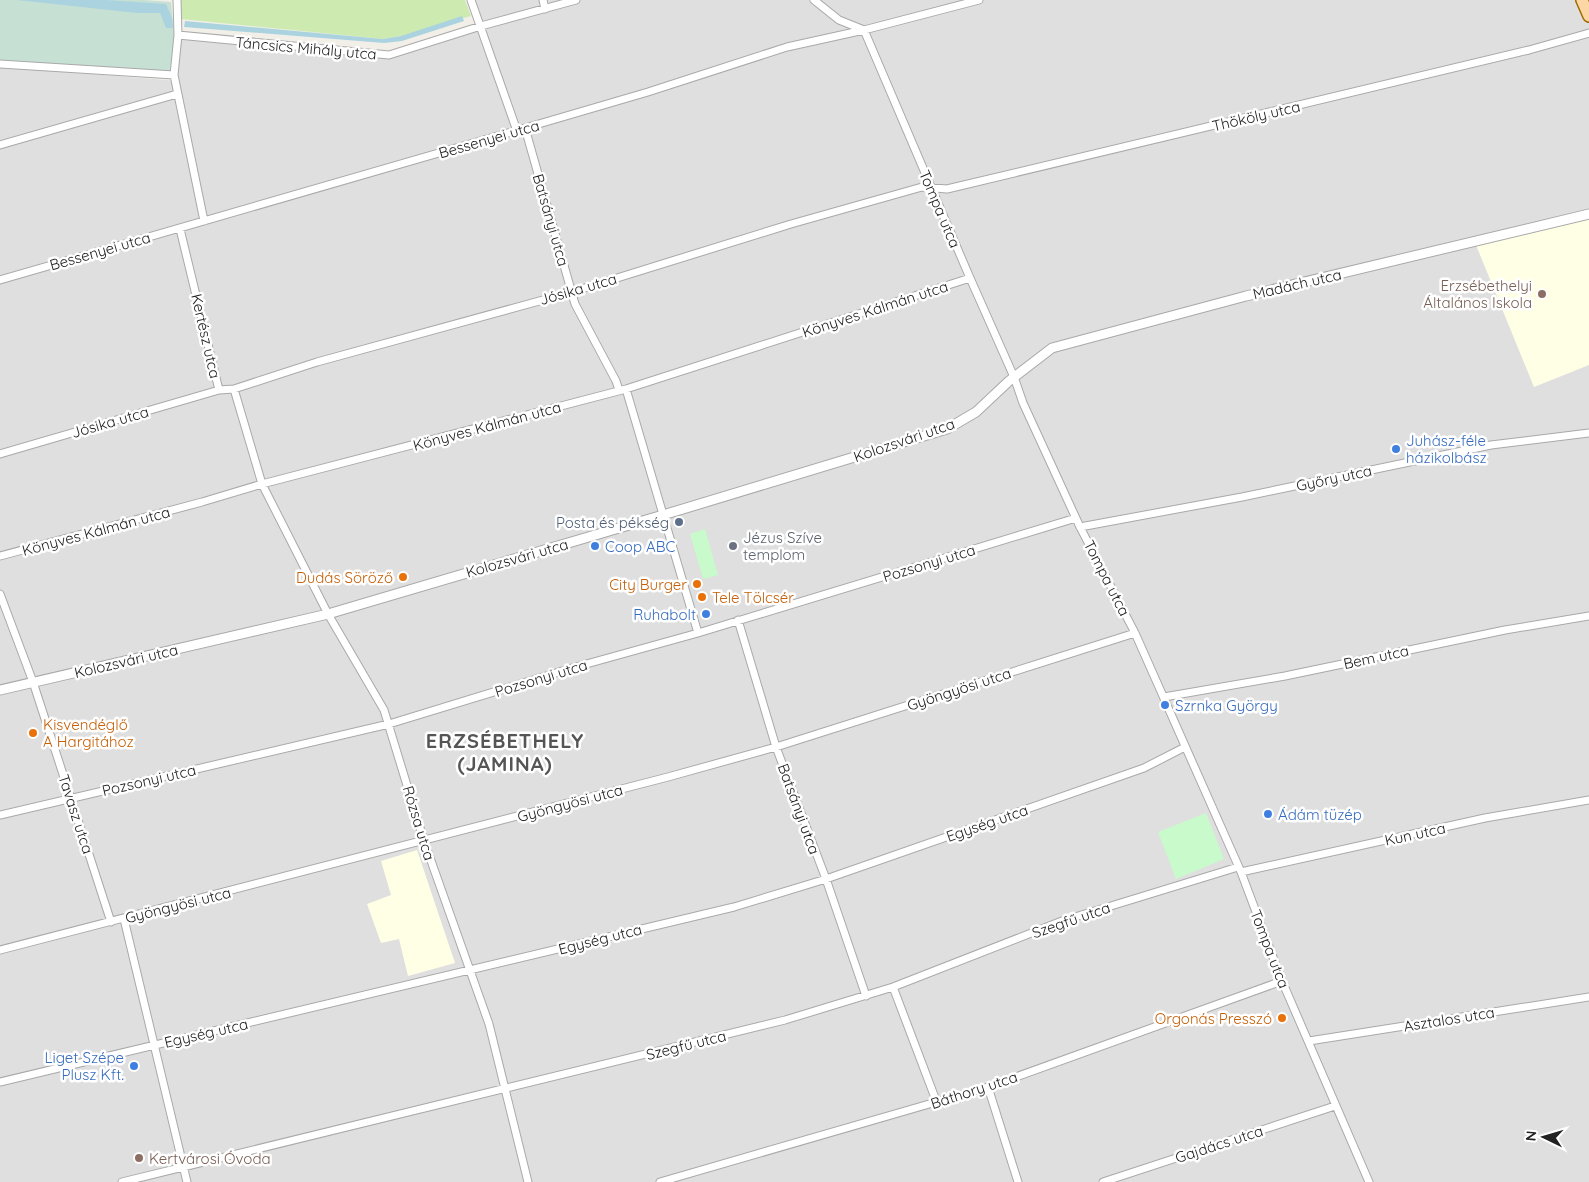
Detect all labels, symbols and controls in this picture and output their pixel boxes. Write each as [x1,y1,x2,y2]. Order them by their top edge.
street label: Táncsics Mihály utca [235,32,377,64]
street label: Thököly utca [1210,97,1302,135]
street label: Bessenyei utca [436,116,542,162]
street label: Tompa utca [915,167,965,251]
street label: Batsányi utca [529,172,573,268]
street label: Bessenyei utca [47,228,153,274]
street label: Madách utca [1251,265,1343,303]
street label: Jósika utca [537,269,619,309]
street label: Könyves Kálmán utca [800,276,950,342]
place label: Erzsébethelyi Általános Iskola [1423,276,1532,312]
marker: Erzsébethelyi Általános Iskola [1536,288,1548,300]
street label: Kertész utca [187,292,225,380]
street label: Könyves Kálmán utca [411,397,563,455]
street label: Jósika utca [69,402,151,442]
street label: Kolozsvári utca [851,414,957,466]
place label: Juhász-féle házikolbász [1406,431,1487,467]
marker: Juhász-féle házikolbász [1390,443,1402,455]
street label: Győry utca [1294,461,1374,495]
street label: Könyves Kálmán utca [20,502,172,560]
place label: Posta és pékség [556,513,669,532]
marker: Posta és pékség [673,516,685,528]
place label: Jézus Szíve templom [743,528,822,564]
street label: Kolozsvári utca [464,534,570,582]
place label: Coop ABC [605,537,676,556]
street label: Tompa utca [1080,537,1134,619]
marker: Coop ABC [589,540,601,552]
marker: Jézus Szíve templom [727,540,739,552]
street label: Pozsonyi utca [880,540,978,586]
place label: Dudás Söröző [296,568,393,587]
marker: Dudás Söröző [397,571,409,583]
place label: City Burger [609,575,687,594]
marker: City Burger [691,578,703,590]
place label: Tele Tölcsér [712,588,794,607]
marker: Tele Tölcsér [696,591,708,603]
place label: Ruhabolt [633,605,696,624]
marker: Ruhabolt [700,608,712,620]
street label: Kolozsvári utca [72,640,180,682]
street label: Bem utca [1342,641,1410,673]
street label: Pozsonyi utca [492,655,590,701]
street label: Gyöngyösi utca [905,663,1013,715]
place label: Szrnka György [1175,696,1278,715]
marker: Szrnka György [1159,699,1171,711]
place label: Kisvendéglő A Hargitához [43,715,134,751]
marker: Kisvendéglő A Hargitához [27,727,39,739]
district label: ERZSÉBETHELY (JAMINA) [426,728,584,776]
street label: Pozsonyi utca [100,760,198,800]
street label: Batsányi utca [774,761,824,857]
street label: Tavasz utca [54,772,98,856]
street label: Gyöngyösi utca [515,780,625,826]
street label: Rózsa utca [399,783,439,863]
street label: Egység utca [944,800,1030,846]
place label: Ádám tüzép [1278,805,1362,824]
marker: Ádám tüzép [1262,808,1274,820]
street label: Kun utca [1383,818,1447,850]
street label: Gyöngyösi utca [123,883,233,927]
street label: Szegfű utca [1029,898,1113,942]
street label: Tompa utca [1246,907,1294,991]
street label: Egység utca [556,919,644,959]
street label: Asztalos utca [1402,1002,1496,1036]
place label: Orgonás Presszó [1155,1009,1272,1028]
marker: Orgonás Presszó [1276,1012,1288,1024]
street label: Egység utca [162,1014,250,1052]
street label: Szegfű utca [644,1026,728,1064]
place label: Liget Szépe Plusz Kft. [45,1048,124,1084]
marker: Liget Szépe Plusz Kft. [128,1060,140,1072]
street label: Báthory utca [928,1067,1020,1113]
north arrow [1519,1112,1569,1162]
street label: Gajdács utca [1173,1121,1265,1167]
text: N [1522,1130,1540,1142]
place label: Kertvárosi Óvoda [149,1149,271,1168]
marker: Kertvárosi Óvoda [133,1152,145,1164]

